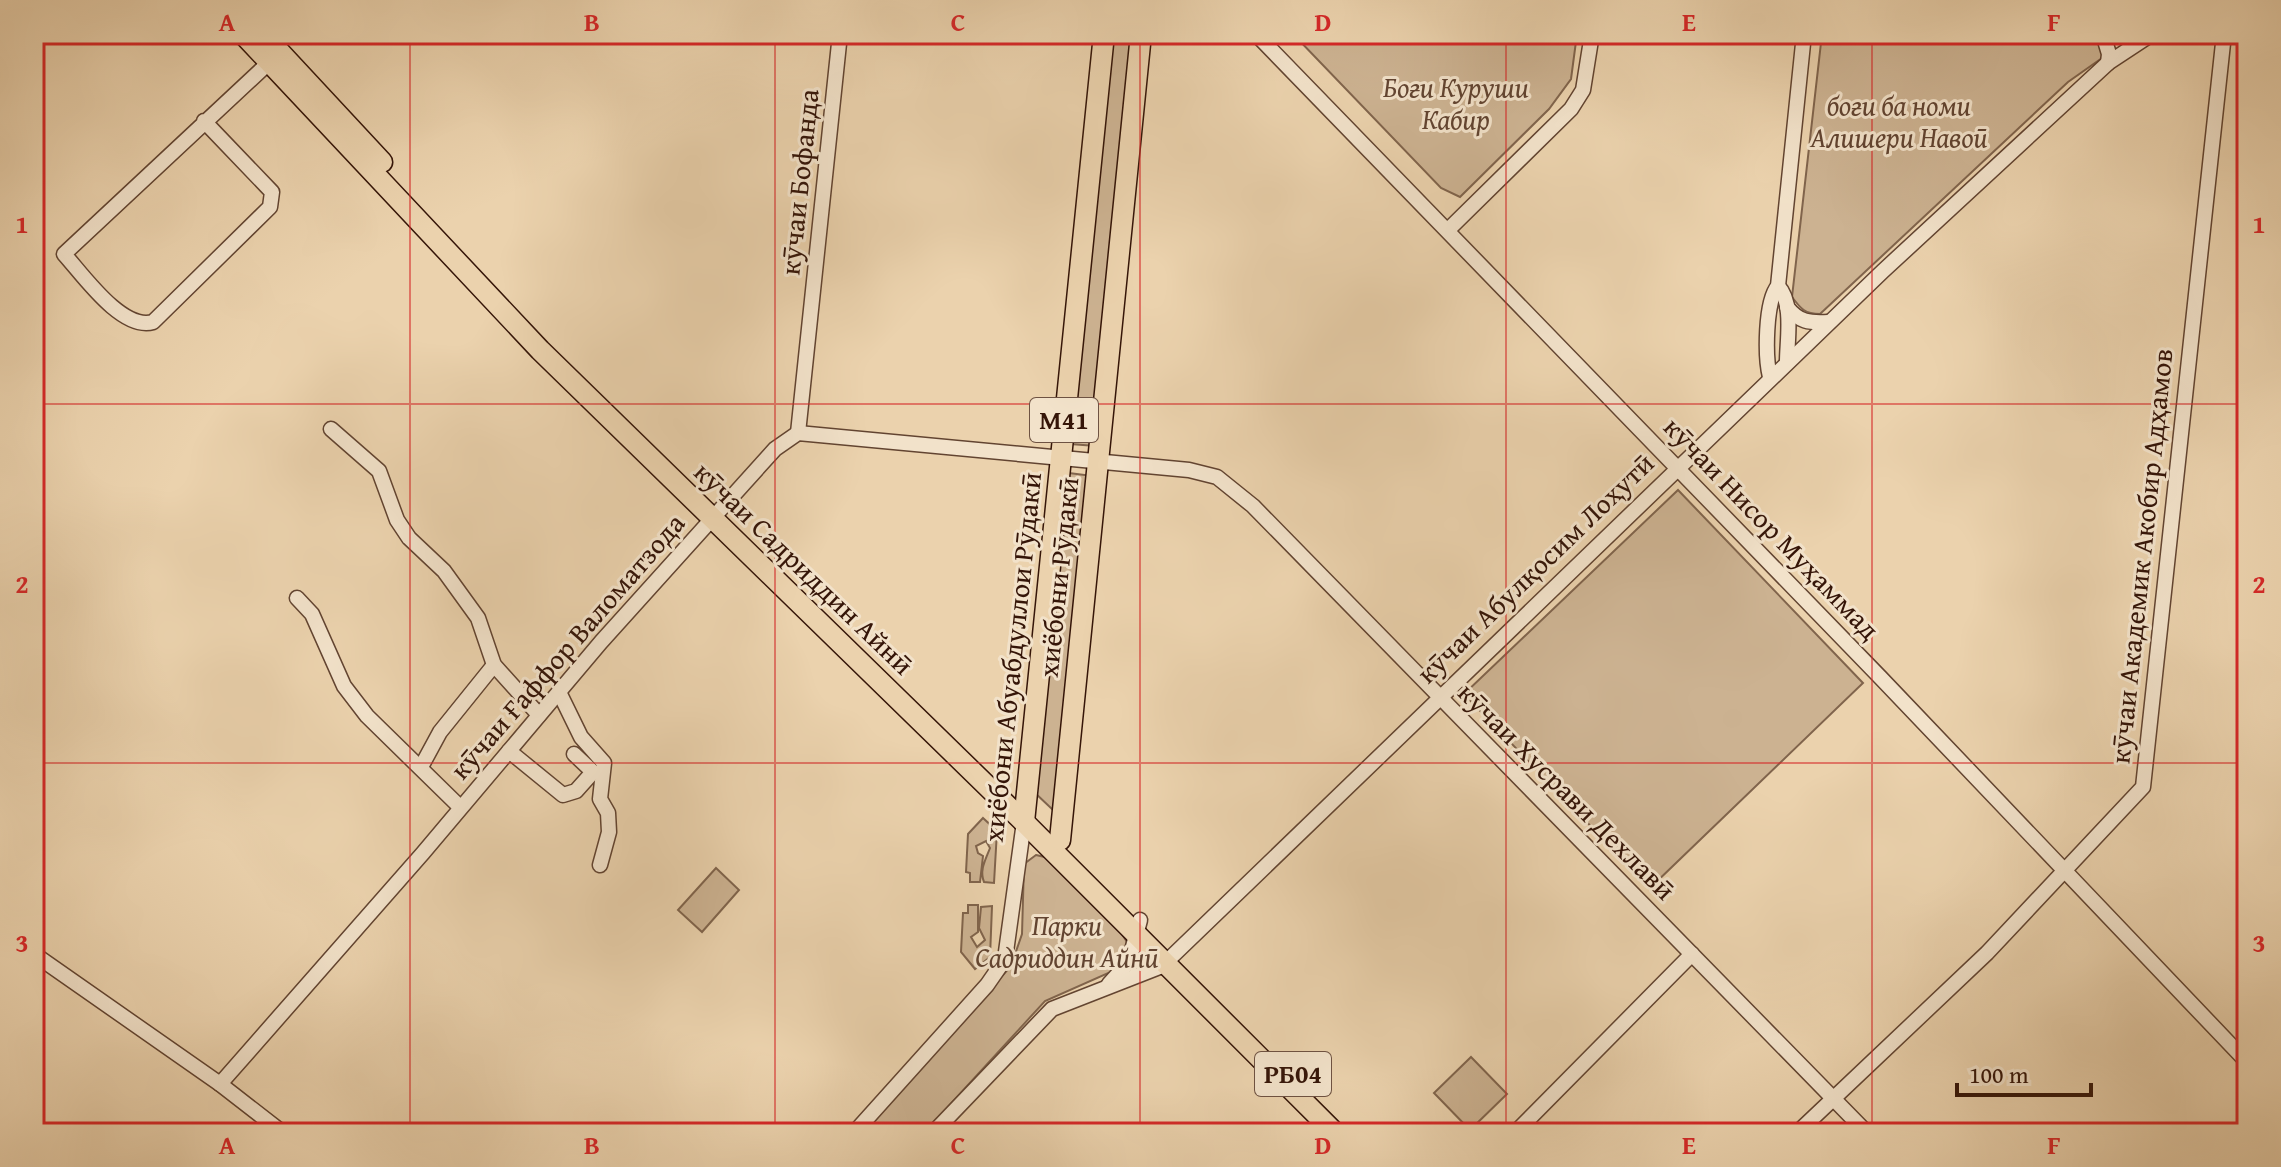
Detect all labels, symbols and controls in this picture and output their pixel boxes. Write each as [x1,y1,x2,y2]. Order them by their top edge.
text: A [219,2,236,41]
text: B [584,2,600,41]
text: C [951,2,965,41]
text: D [1315,2,1331,41]
text: E [1682,2,1696,41]
text: F [2047,2,2061,41]
park label: Боғи Куруши Кабир [1383,66,1529,139]
park label: боғи ба номи Алишери Навоӣ [1809,84,1988,157]
street label: кӯчаи Бофанда [768,86,829,277]
text: 1 [15,204,29,243]
text: 1 [2252,204,2266,243]
street label: кӯчаи Академик Акобир Адҳамов [2098,346,2183,765]
road number: M41 [1030,398,1098,442]
street label: кӯчаи Нисор Муҳаммад [1655,407,1890,648]
street label: кӯчаи Абулқосим Лоҳутӣ [1407,443,1663,692]
street label: кӯчаи Садриддин Айнӣ [685,452,923,684]
street label: хиёбони Абуабдуллои Рӯдакӣ [972,470,1051,844]
street label: хиёбони Рӯдакӣ [1027,475,1088,679]
street label: кӯчаи Ғаффор Валоматзода [439,503,694,788]
text: 2 [15,564,29,603]
text: 2 [2252,564,2266,603]
street label: кӯчаи Хусрави Дехлавӣ [1449,672,1686,909]
park label: Парки Садриддин Айнӣ [975,904,1159,977]
text: 3 [15,923,29,962]
text: 3 [2252,923,2266,962]
scale bar [1957,1047,2091,1097]
road number: РБ04 [1255,1052,1331,1096]
text: 100 m [1969,1057,2029,1092]
text: A [219,1125,236,1164]
text: B [584,1125,600,1164]
text: C [951,1125,965,1164]
text: D [1315,1125,1331,1164]
text: E [1682,1125,1696,1164]
text: F [2047,1125,2061,1164]

